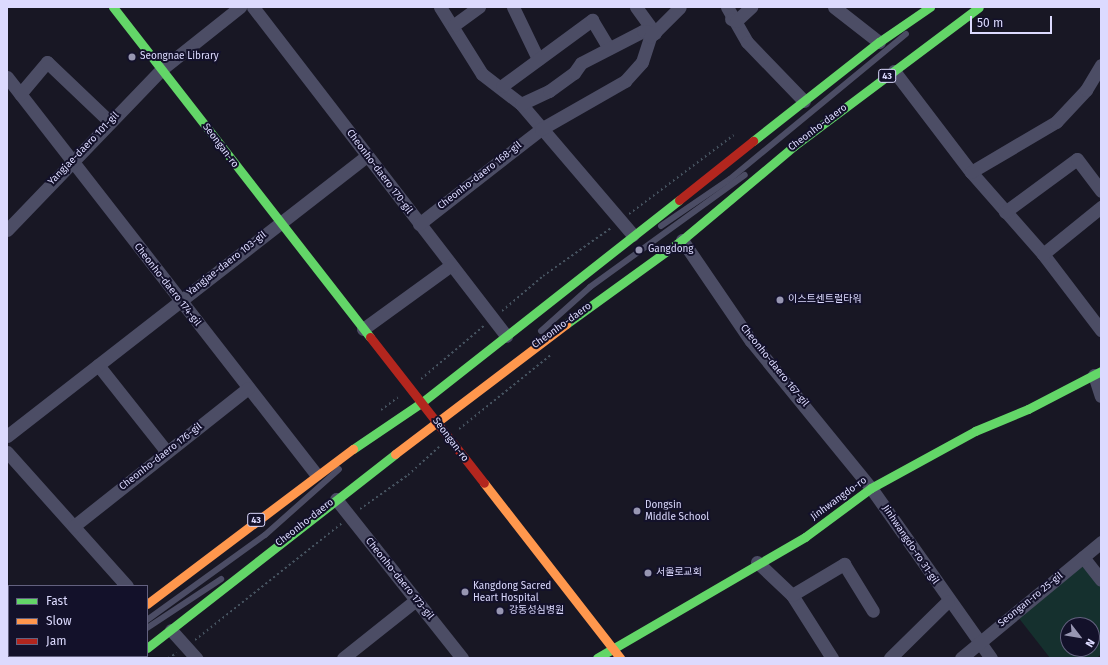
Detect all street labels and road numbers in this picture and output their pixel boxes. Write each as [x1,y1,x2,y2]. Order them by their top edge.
road number: 43 [878,69,896,83]
street label: Cheonho-daero [786,102,850,154]
street label: Yangjae-daero 101-gil [46,110,122,188]
street label: Seongan-ro [199,121,241,171]
street label: Cheonho-daero 170-gil [343,128,415,216]
street label: Cheonho-daero 168-gil [436,139,524,213]
street label: Yangjae-daero 103-gil [185,229,269,299]
street label: Cheonho-daero 174-gil [131,241,203,329]
street label: Cheonho-daero [530,300,594,352]
street label: Cheonho-daero 167-gil [737,323,811,409]
street label: Seongan-ro [429,415,471,465]
street label: Cheonho-daero 176-gil [117,421,205,493]
street label: Jinhwangdo-ro [809,475,869,523]
street label: Cheonho-daero [274,497,336,549]
street label: Jinhwangdo-ro 31-gil [879,503,941,587]
road number: 43 [247,513,265,527]
street label: Cheonho-daero 173-gil [362,536,436,622]
street label: Seongan-ro 25-gil [996,570,1066,630]

